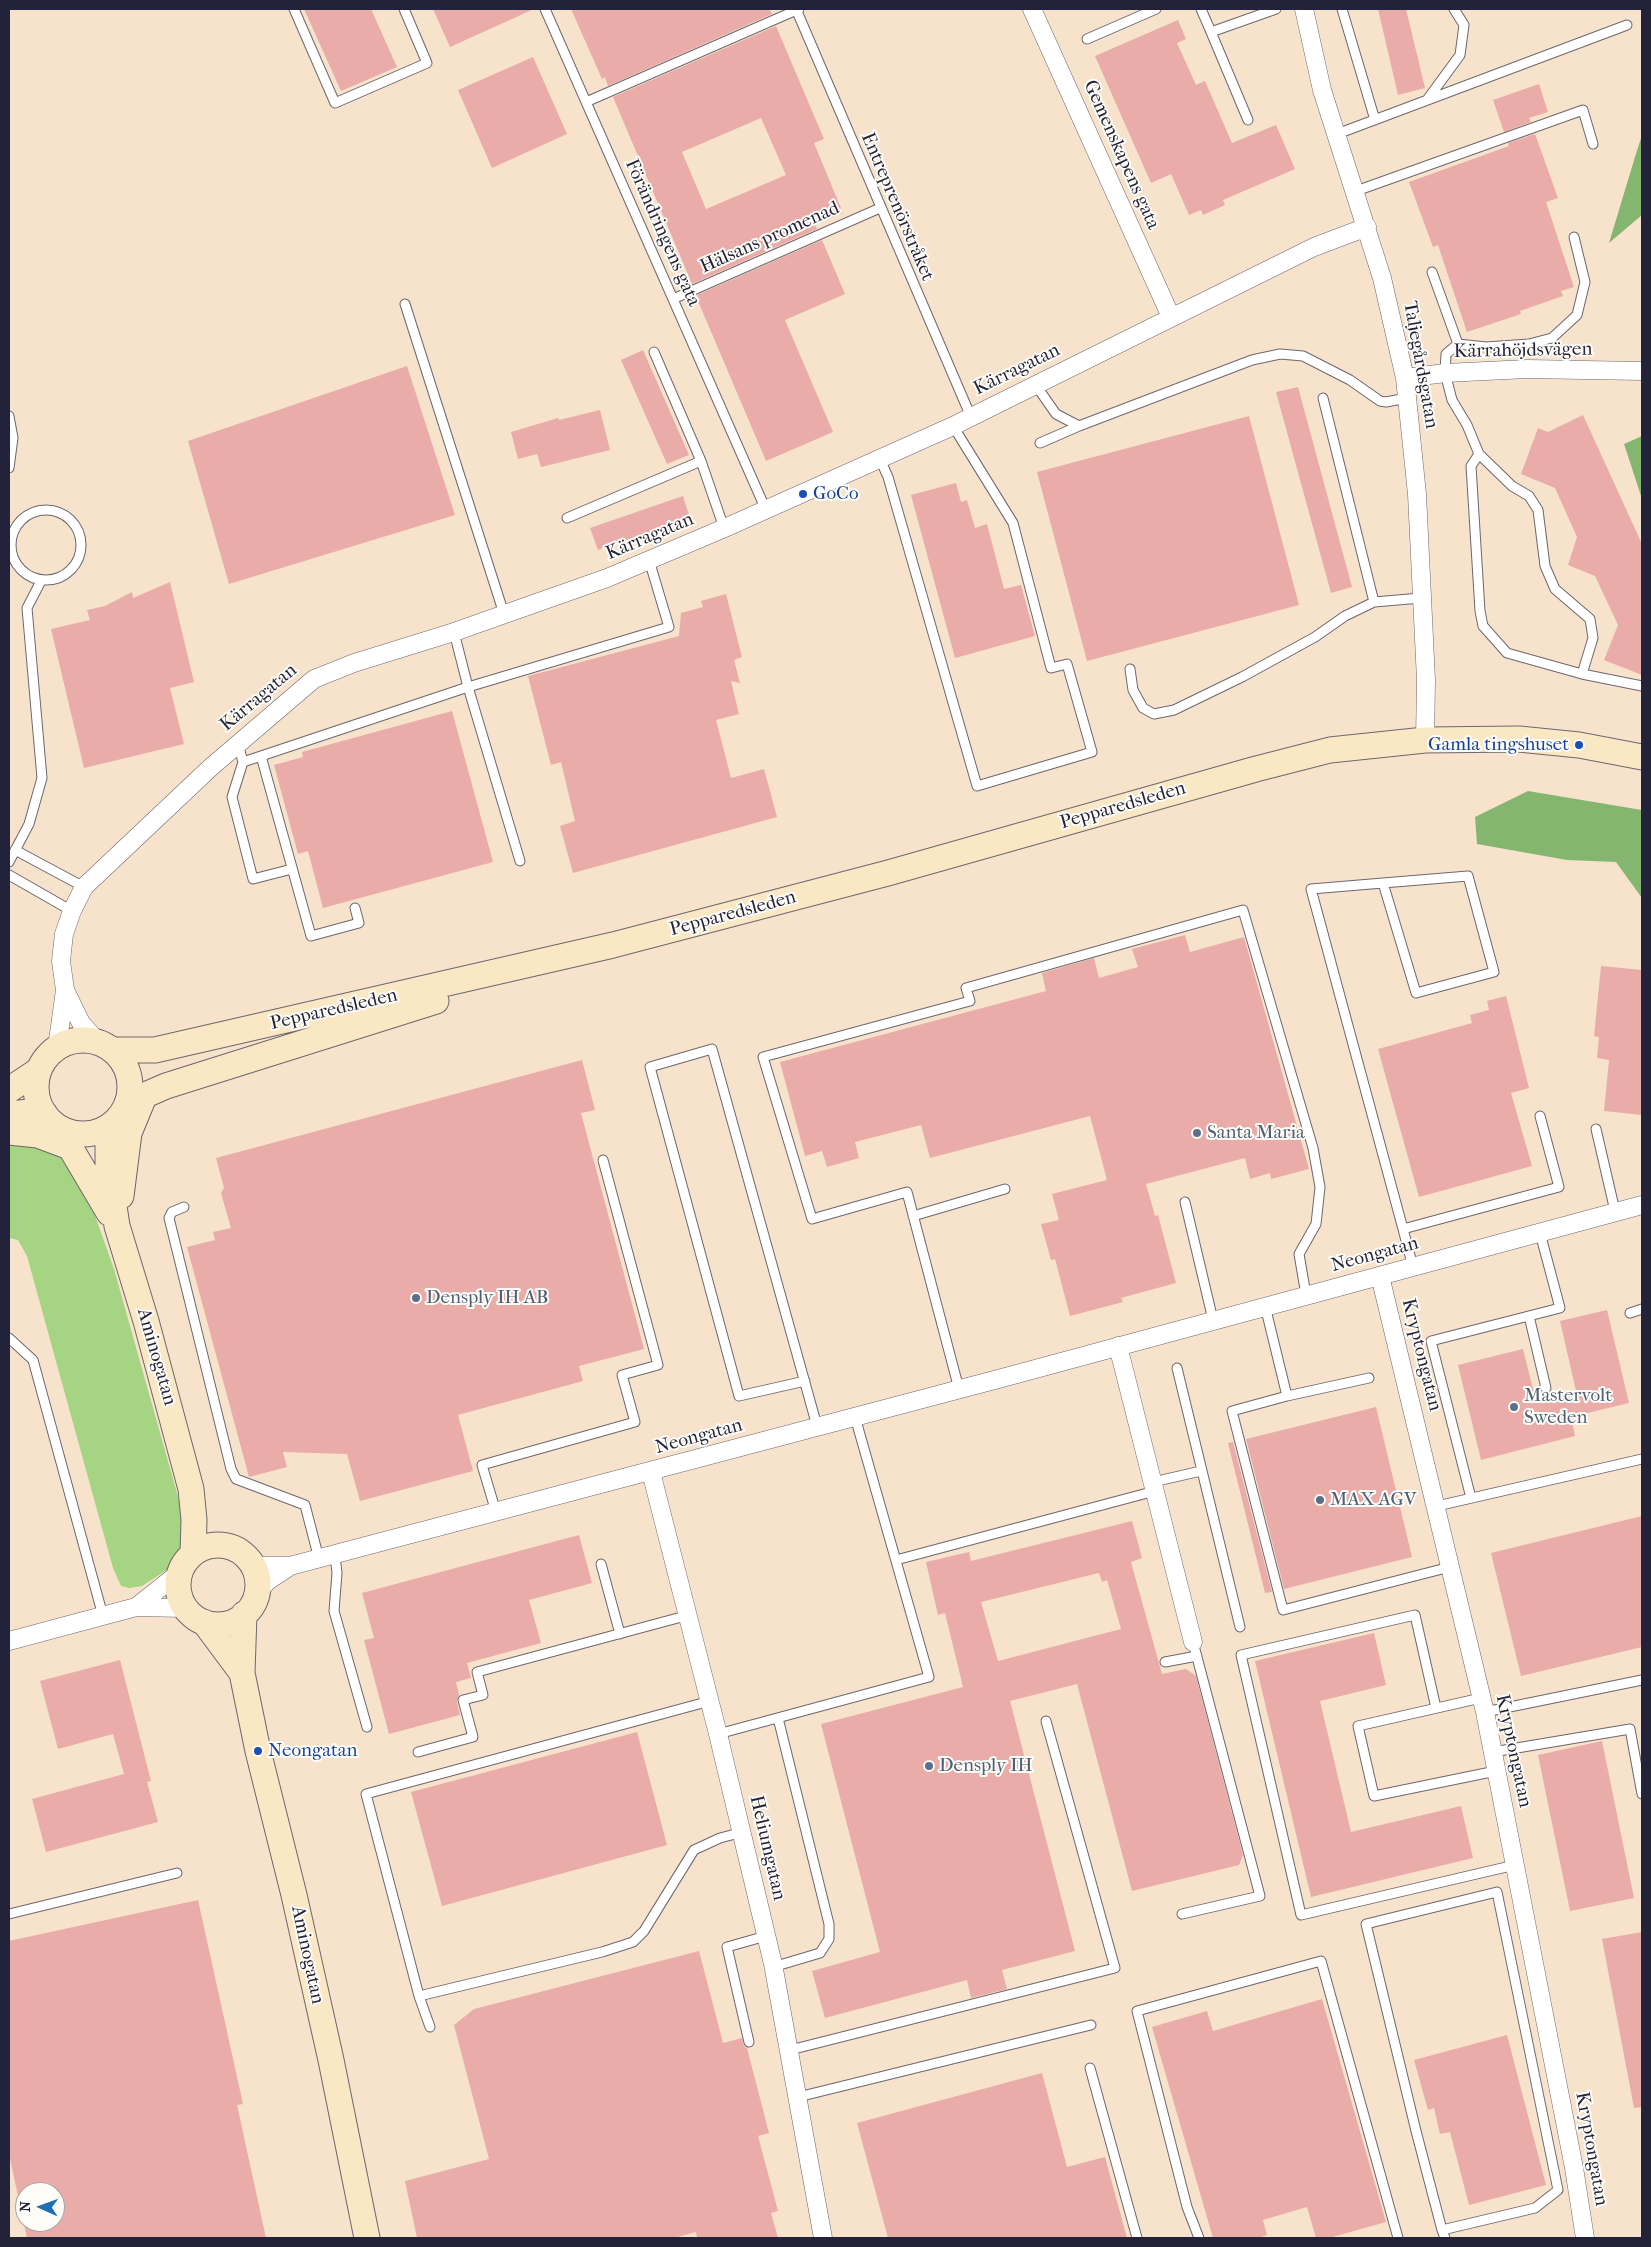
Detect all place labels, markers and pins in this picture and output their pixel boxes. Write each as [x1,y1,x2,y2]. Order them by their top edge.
place label: GoCo [813,483,859,505]
marker: GoCo [797,488,809,500]
place label: Gamla tingshuset [1428,734,1569,756]
marker: Gamla tingshuset [1573,739,1585,751]
place label: Santa Maria [1207,1122,1305,1144]
marker: Santa Maria [1191,1127,1203,1139]
place label: Densply IH AB [426,1287,548,1309]
marker: Densply IH AB [410,1292,422,1304]
place label: Mastervolt Sweden [1524,1385,1612,1429]
marker: Mastervolt Sweden [1508,1401,1520,1413]
place label: MAX AGV [1330,1489,1416,1511]
marker: MAX AGV [1314,1494,1326,1506]
place label: Neongatan [268,1740,358,1762]
marker: Neongatan [252,1745,264,1757]
place label: Densply IH [939,1755,1033,1777]
marker: Densply IH [923,1760,935,1772]

